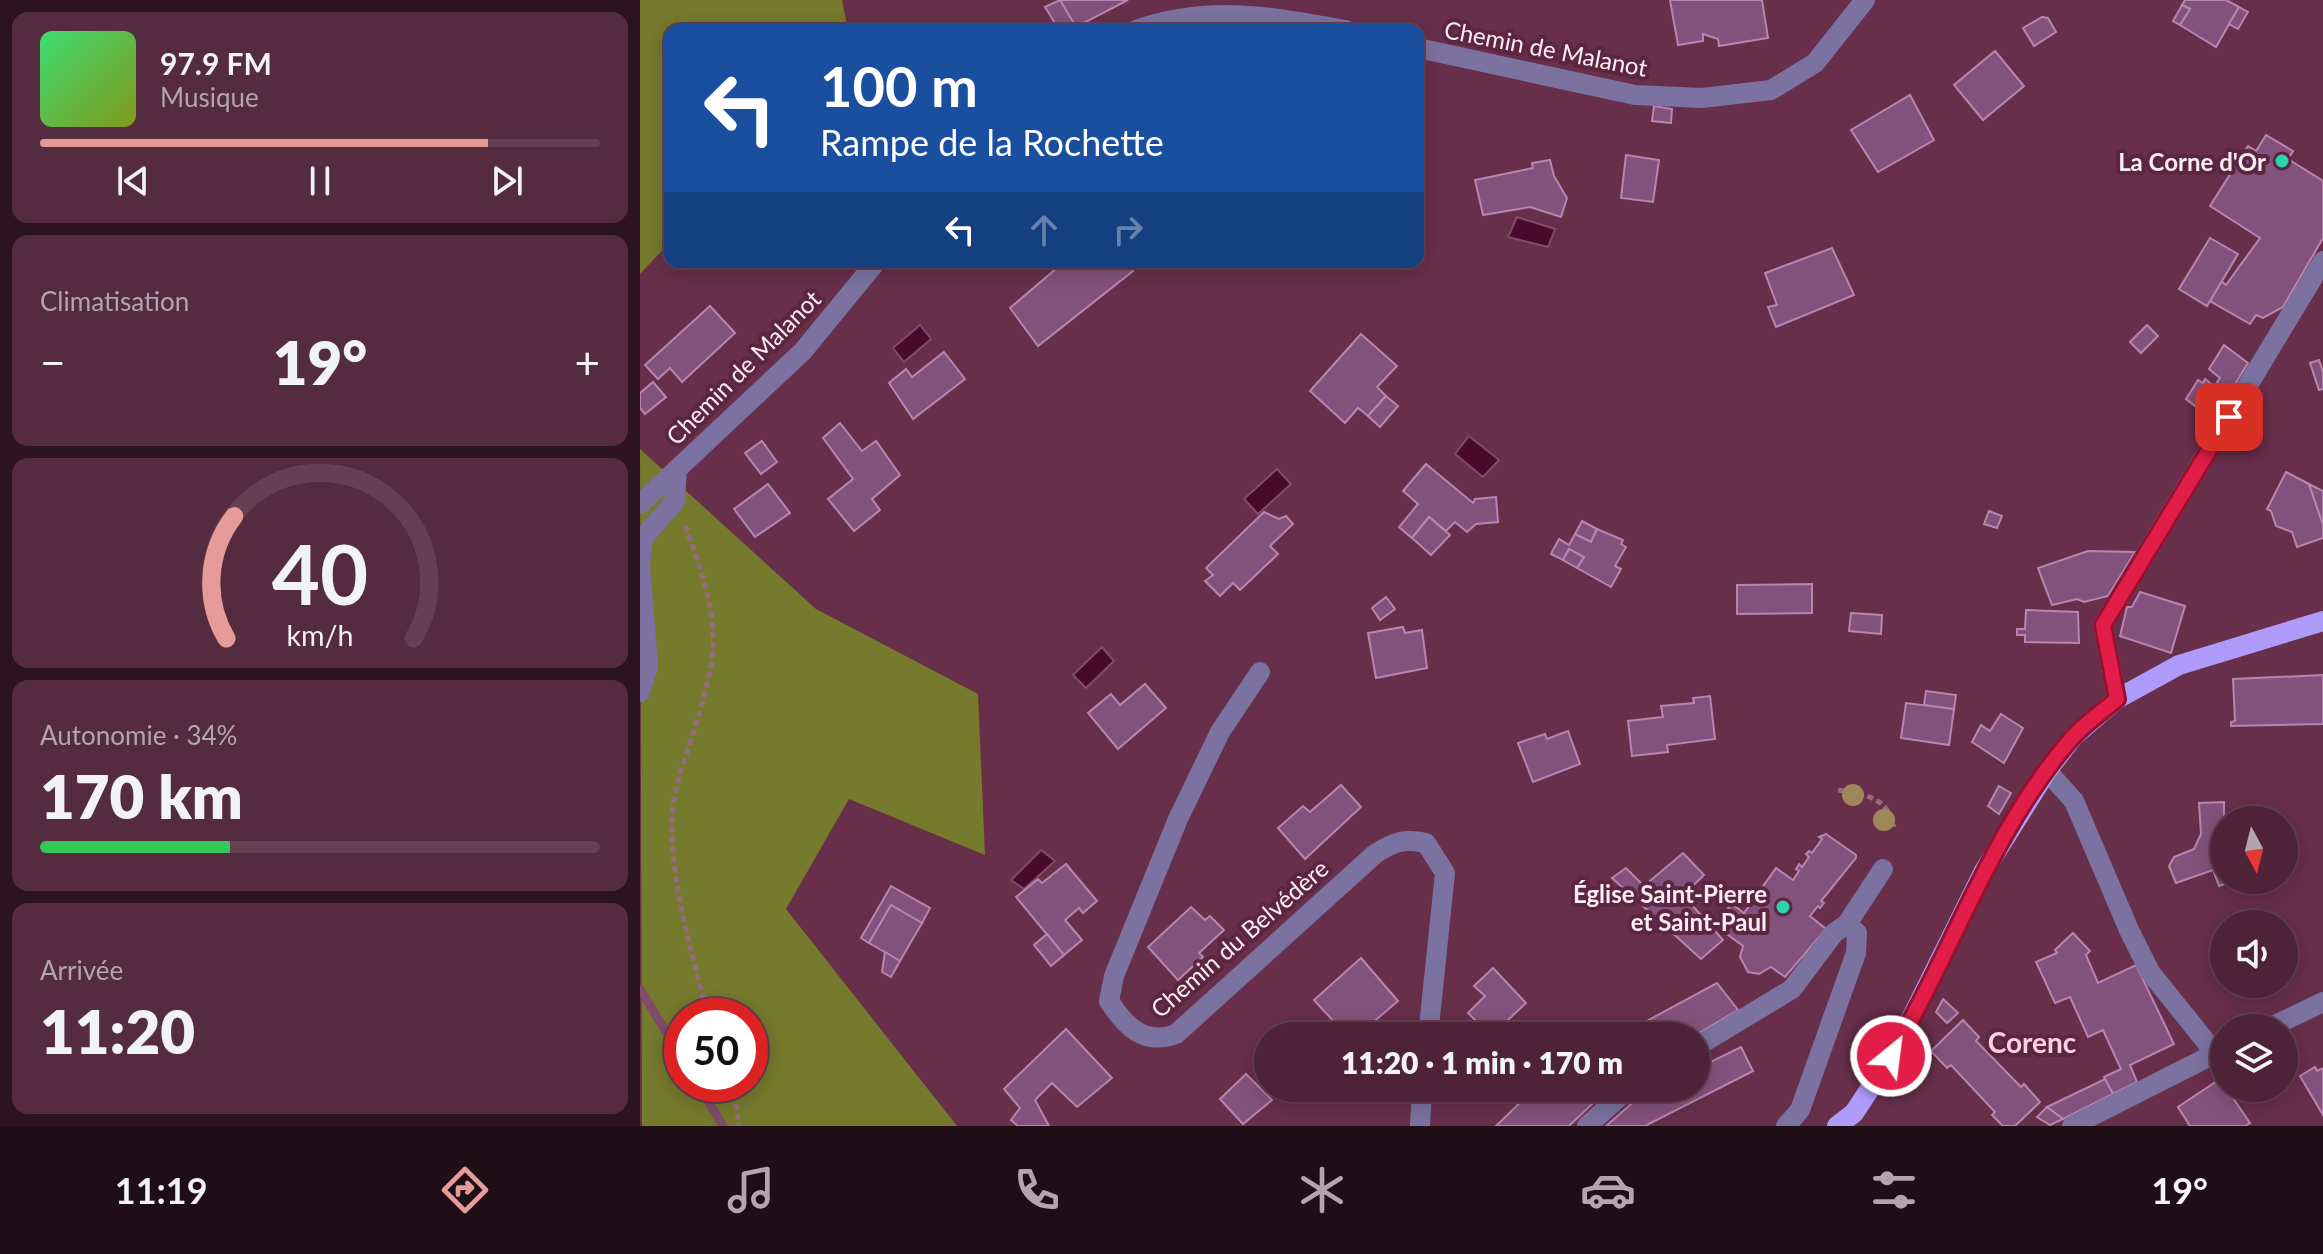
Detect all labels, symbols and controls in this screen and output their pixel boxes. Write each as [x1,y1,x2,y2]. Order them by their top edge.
street label: Chemin de Malanot [1442,14,1650,82]
text: 97.9 FM [160,45,272,81]
text: 100 m [820,52,978,119]
icon: left [688,56,792,160]
text: Musique [160,81,259,113]
text: Rampe de la Rochette [820,120,1164,164]
place label: La Corne d'Or [2118,147,2266,176]
marker: La Corne d'Or [2273,152,2291,170]
icon: previous [111,159,155,203]
icon: pause [298,159,342,203]
icon: next [485,159,529,203]
icon: left [938,208,982,252]
icon: ahead [1022,208,1066,252]
icon: right [1106,208,1150,252]
street label: Chemin de Malanot [660,284,826,450]
text: Climatisation [40,285,189,317]
text: 19° [273,326,367,398]
text: − [40,336,66,388]
text: + [574,336,600,388]
pin [2195,383,2263,451]
icon: arrive [2207,395,2251,439]
text: 40 [272,523,368,623]
text: km/h [287,618,353,652]
text: Autonomie · 34% [40,719,237,751]
text: 170 km [40,760,243,832]
north arrow [2210,806,2298,894]
map controls [2210,806,2298,1102]
street label: Chemin du Belvédère [1144,853,1334,1023]
place label: Église Saint-Pierre et Saint-Paul [1573,879,1767,936]
marker: Église Saint-Pierre et Saint-Paul [1774,898,1792,916]
button: sound [2210,910,2298,998]
text: Arrivée [40,954,123,986]
text: 11:20 [40,995,195,1067]
speed limit sign: 50 [664,998,768,1102]
position arrow [1849,1014,1933,1098]
button: layers [2210,1014,2298,1102]
district label: Corenc [1988,1025,2077,1059]
text: 11:20 · 1 min · 170 m [1341,1044,1623,1080]
icon: directions [437,1162,493,1218]
icon: music [723,1162,779,1218]
icon: phone [1009,1162,1065,1218]
icon: climate [1294,1162,1350,1218]
icon: car [1580,1162,1636,1218]
icon: filters [1866,1162,1922,1218]
text: 11:19 [115,1168,208,1212]
text: 19° [2151,1168,2208,1212]

